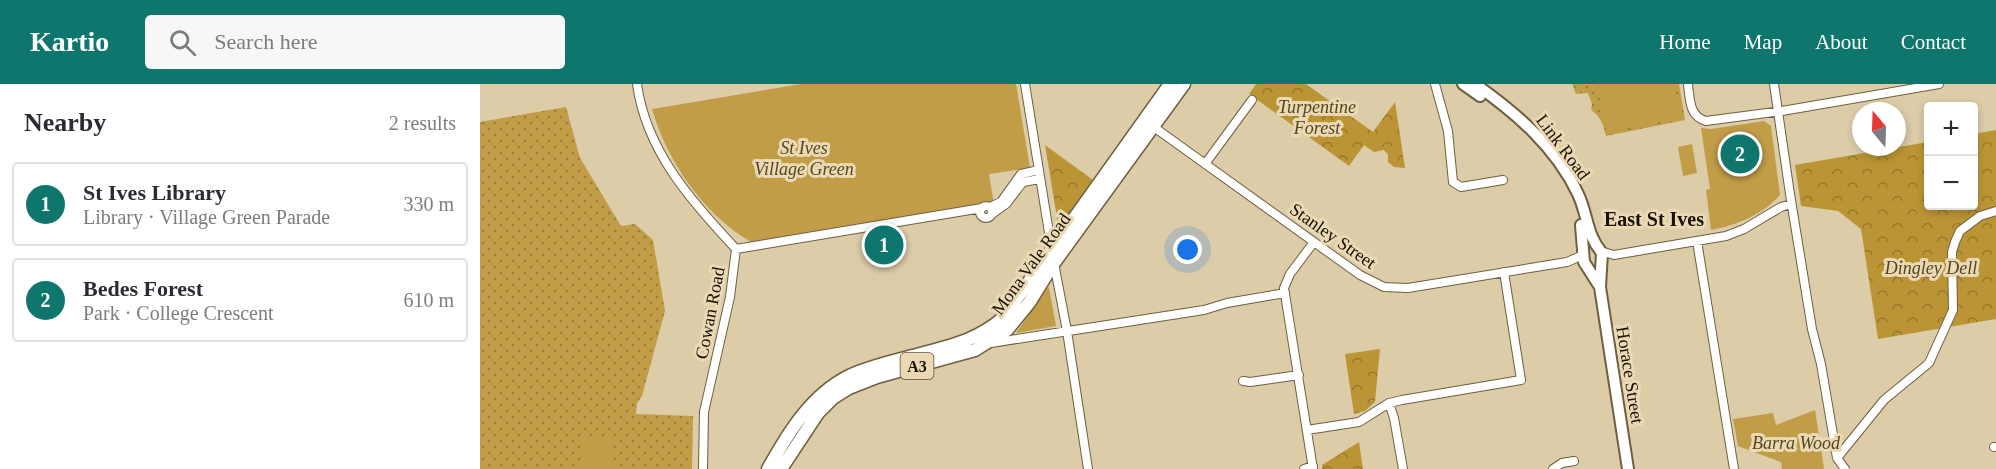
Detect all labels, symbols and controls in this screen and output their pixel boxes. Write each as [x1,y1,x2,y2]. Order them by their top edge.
search box [145,15,565,69]
text: Kartio [30,26,109,57]
icon: search [166,26,199,59]
text: Search here [214,29,318,54]
text: Home [1659,30,1711,54]
text: Map [1744,30,1782,54]
text: About [1815,30,1868,54]
text: Contact [1901,30,1966,54]
park label: Turpentine Forest [1278,97,1356,138]
north arrow [1852,102,1906,156]
map controls [1924,102,1978,210]
button: + [1924,102,1978,156]
text: Nearby [24,108,106,137]
street label: Link Road [1532,110,1594,184]
text: 2 results [389,112,456,134]
pin: 2 [1720,132,1760,176]
park label: St Ives Village Green [754,138,854,179]
button: − [1924,156,1978,210]
text: St Ives Library [83,180,226,205]
text: 1 [41,193,51,215]
text: 330 m [403,193,454,215]
street label: Stanley Street [1286,199,1380,273]
text: Library · Village Green Parade [83,206,330,228]
district label: East St Ives [1604,208,1704,230]
street label: Mona Vale Road [987,209,1075,319]
pin: 1 [864,222,904,268]
your location [1173,235,1202,264]
park label: Dingley Dell [1884,258,1977,278]
street label: Cowan Road [691,265,729,361]
text: Bedes Forest [83,276,203,301]
text: 2 [41,289,51,311]
text: 610 m [403,289,454,311]
text: Park · College Crescent [83,302,274,324]
street label: Horace Street [1612,325,1648,425]
road number: A3 [900,353,934,379]
park label: Barra Wood [1752,433,1841,453]

